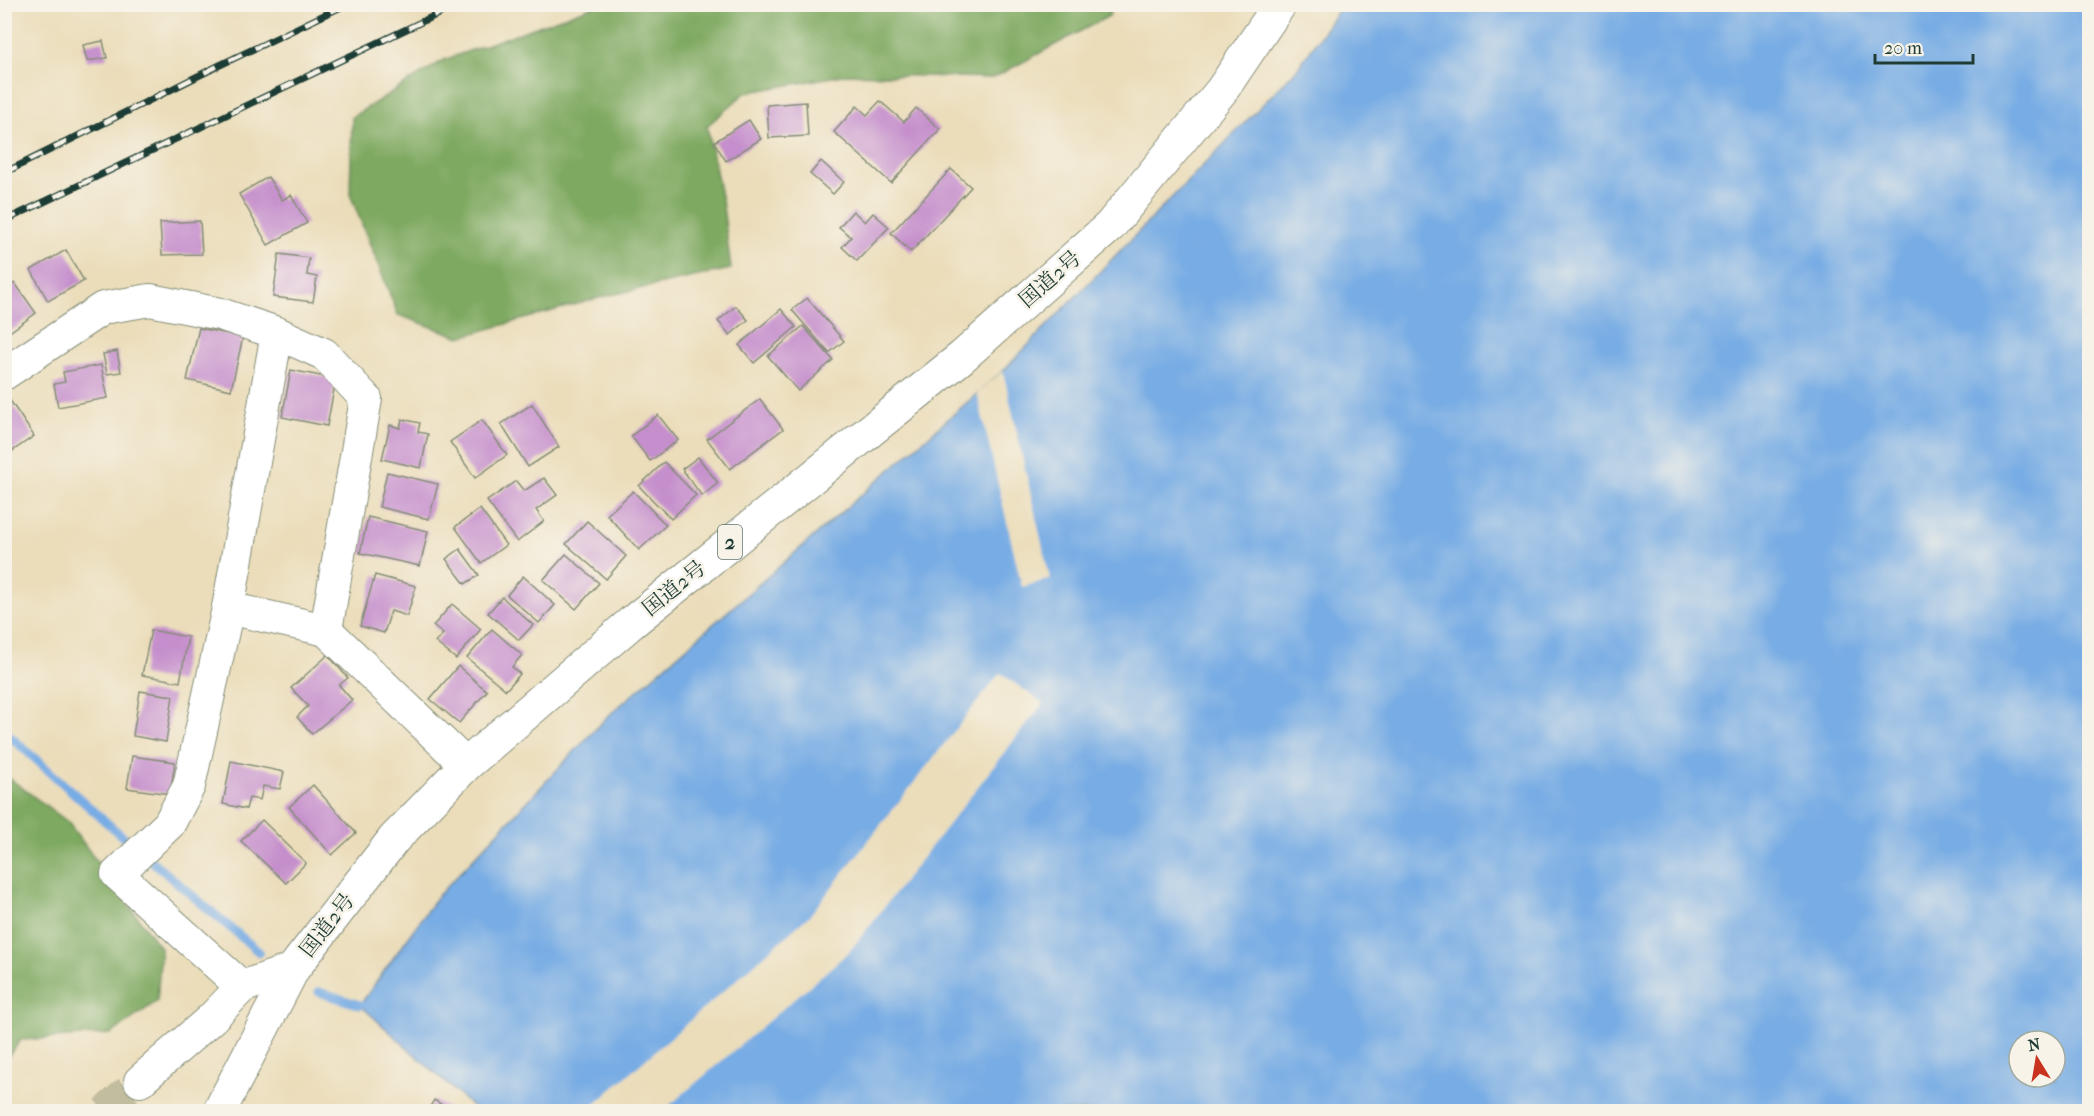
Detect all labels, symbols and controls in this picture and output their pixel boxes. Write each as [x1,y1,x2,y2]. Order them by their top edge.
scale bar [1875,27,1972,65]
text: 20 m [1884,38,1922,59]
street label: 国道2号 [1014,246,1086,312]
road number: 2 [718,525,742,559]
street label: 国道2号 [638,555,710,621]
street label: 国道2号 [295,889,359,961]
north arrow [2007,1029,2067,1089]
text: N [2026,1034,2043,1055]

